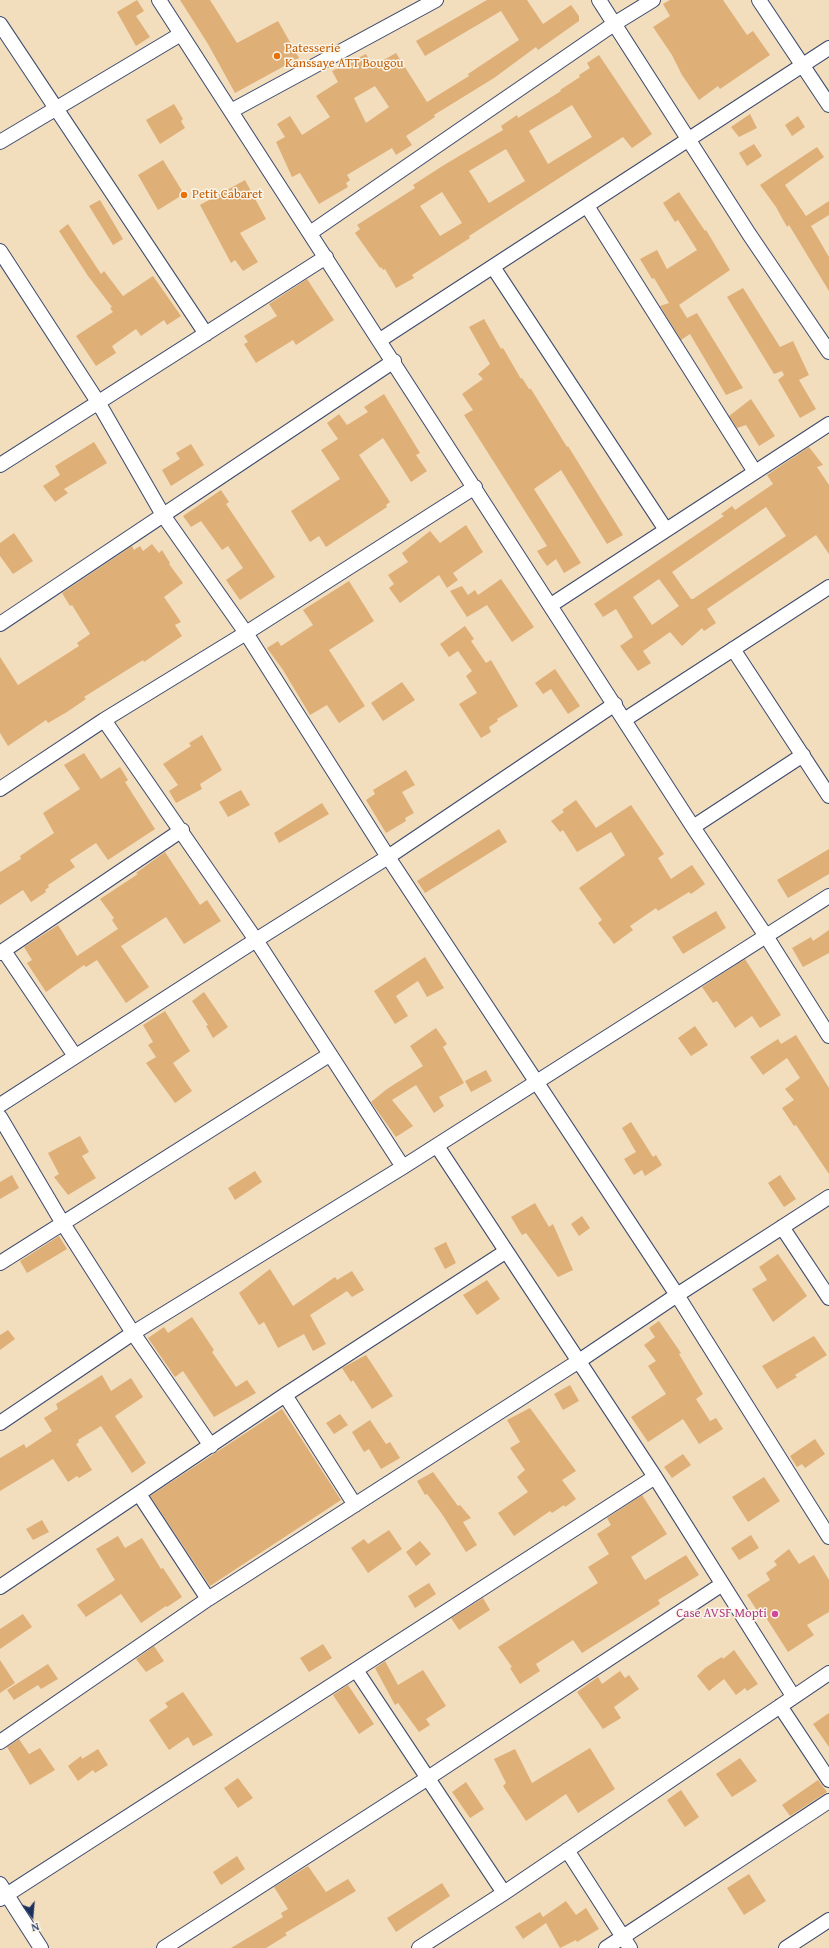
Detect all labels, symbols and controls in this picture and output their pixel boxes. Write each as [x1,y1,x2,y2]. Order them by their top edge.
place label: Patesserie Kanssaye ATT Bougou [285,41,404,72]
marker: Patesserie Kanssaye ATT Bougou [272,51,282,61]
place label: Petit Cabaret [192,187,263,203]
marker: Petit Cabaret [179,190,189,200]
place label: Case AVSF Mopti [676,1606,767,1622]
marker: Case AVSF Mopti [770,1609,780,1619]
north arrow [12,1896,52,1936]
text: N [30,1919,41,1936]

